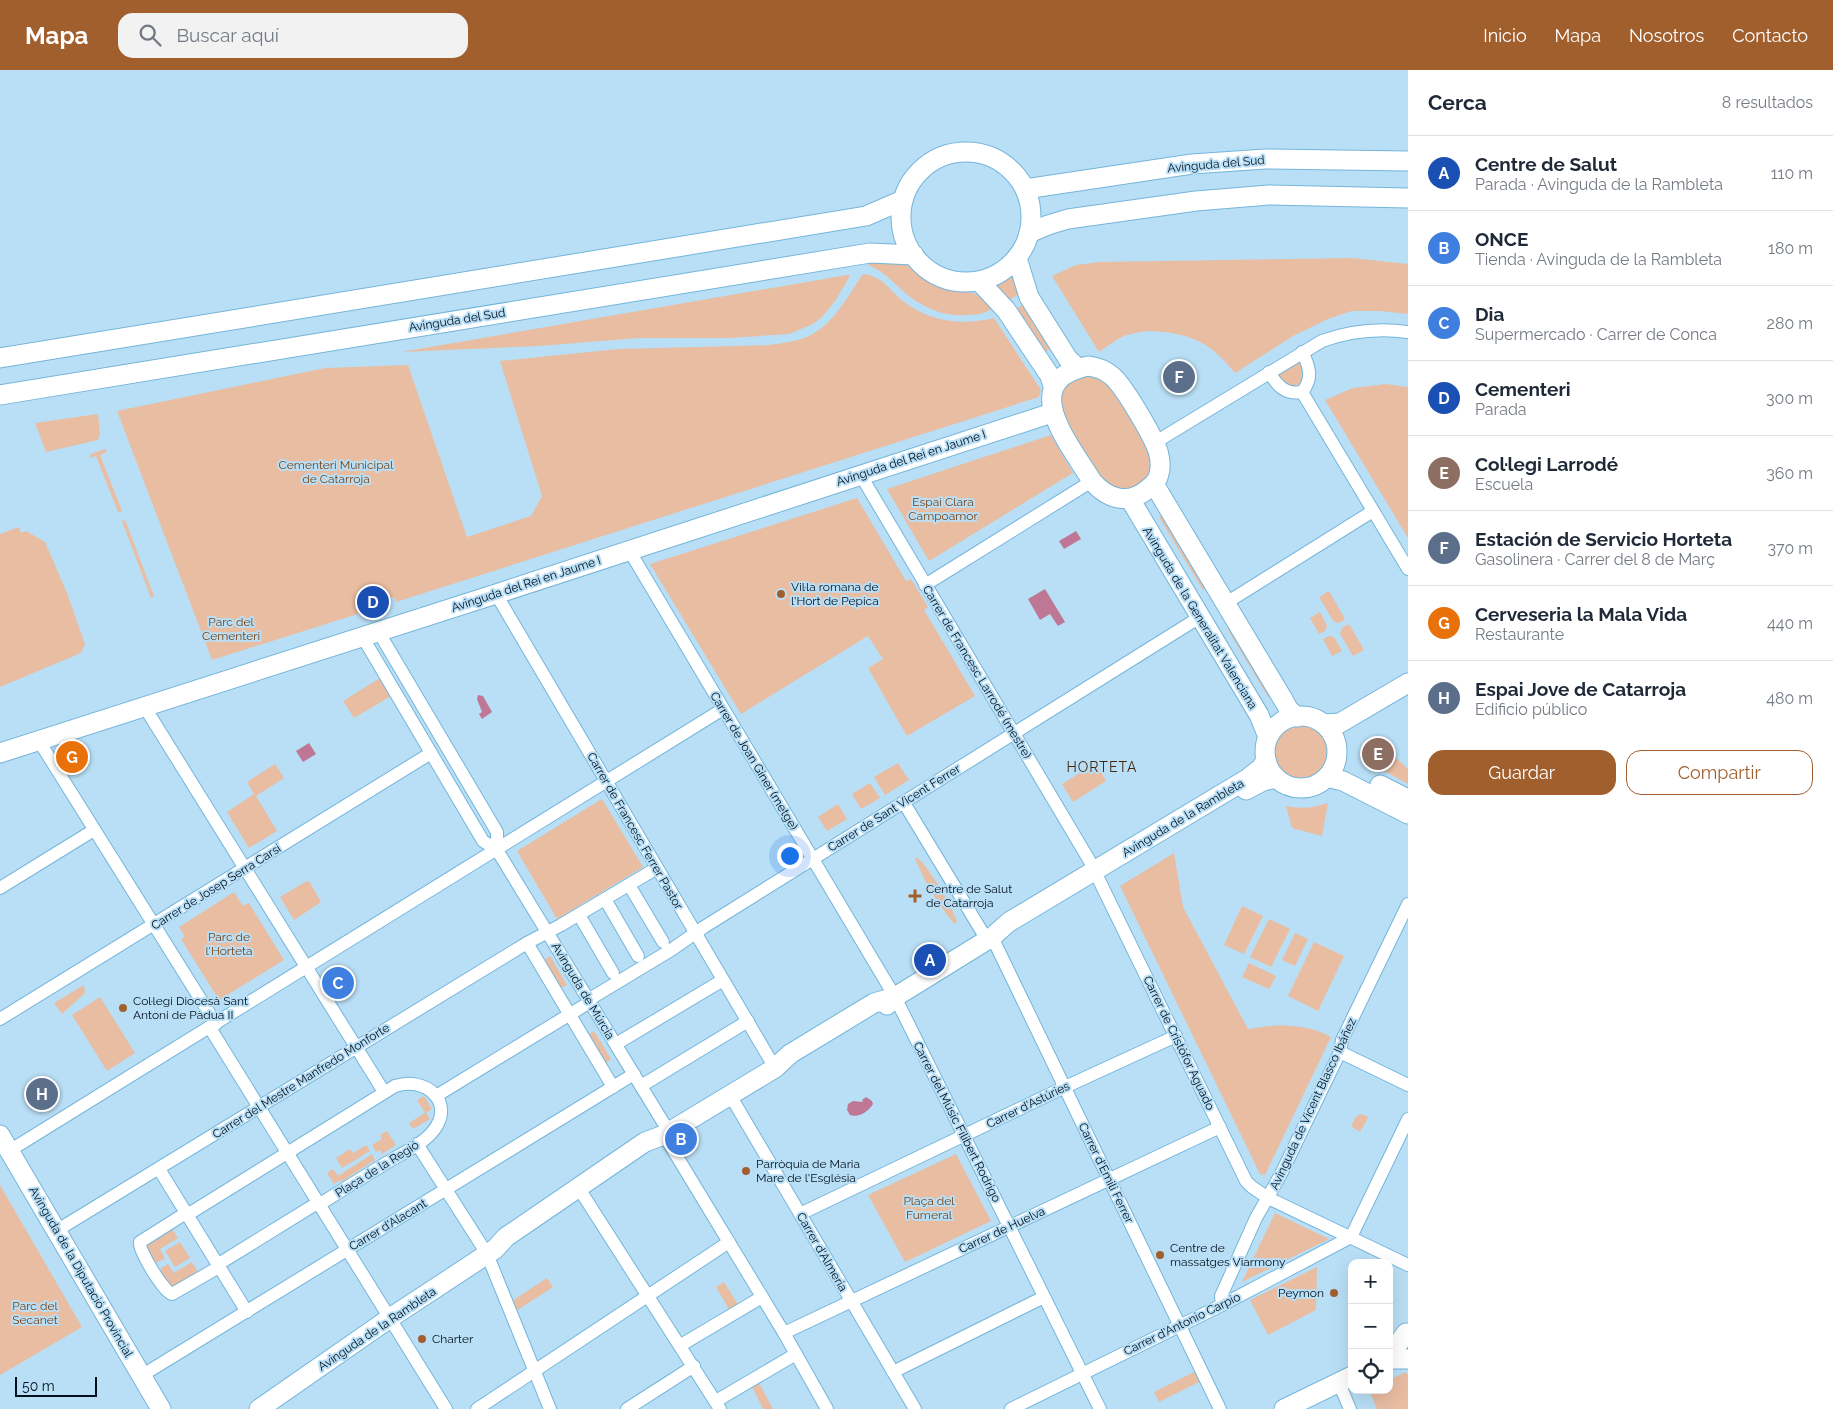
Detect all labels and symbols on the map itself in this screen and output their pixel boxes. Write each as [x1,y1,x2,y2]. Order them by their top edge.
street label: Avinguda del Sud [1167,153,1265,175]
street label: Avinguda del Sud [408,305,506,335]
pin: F [1163,358,1195,396]
street label: Avinguda del Rei en Jaume I [834,427,988,489]
park label: Cementeri Municipal de Catarroja [279,458,394,486]
park label: Espai Clara Campoamor [908,495,978,523]
street label: Avinguda de la Generalitat Valenciana [1140,524,1260,712]
street label: Avinguda del Rei en Jaume I [449,553,603,615]
place label: Vil·la romana de l'Hort de Pepica [791,580,879,608]
pin: D [357,583,389,621]
street label: Carrer de Francesc Larrodé (mestre) [920,583,1034,761]
marker: Vil·la romana de l'Hort de Pepica [775,588,787,600]
park label: Parc del Cementeri [202,615,260,643]
street label: Carrer de Joan Giner (metge) [707,689,801,833]
pin: E [1362,735,1394,773]
pin: G [56,738,88,776]
street label: Carrer de Francesc Ferrer Pastor [584,750,686,913]
district label: HORTETA [1066,759,1138,775]
street label: Carrer de Sant Vicent Ferrer [825,761,964,855]
street label: Avinguda de la Rambleta [1120,776,1246,860]
street label: Carrer de Josep Serra Carsí [149,841,284,933]
your location [777,843,803,869]
place label: Centre de Salut de Catarroja [926,882,1012,910]
marker: Centre de Salut de Catarroja [908,889,922,903]
park label: Parc de l'Horteta [205,930,253,958]
street label: Avinguda de Múrcia [549,940,617,1042]
pin: A [914,941,946,979]
pin: C [322,964,354,1002]
street label: Carrer de Cristòfor Aguado [1140,974,1218,1112]
place label: Col·legi Diocesà Sant Antoni de Pàdua II [133,994,248,1022]
marker: Col·legi Diocesà Sant Antoni de Pàdua II [117,1002,129,1014]
street label: Avinguda de Vicent Blasco Ibáñez [1267,1016,1359,1192]
street label: Carrer del Mestre Manfredo Monforte [210,1020,392,1142]
street label: Carrer del Músic Filibert Rodrigo [910,1039,1004,1205]
pin: H [26,1075,58,1113]
street label: Carrer d'Astúries [984,1079,1072,1131]
pin: B [665,1120,697,1158]
street label: Carrer d'Emili Ferrer [1076,1121,1137,1226]
street label: Plaça de la Regió [333,1138,421,1200]
place label: Parròquia de Maria Mare de l'Església [756,1157,860,1185]
marker: Parròquia de Maria Mare de l'Església [740,1165,752,1177]
street label: Avinguda de la Diputació Provincial [26,1184,136,1361]
park label: Plaça del Fumeral [903,1194,955,1222]
street label: Carrer d'Alacant [347,1196,429,1254]
street label: Carrer de Huelva [957,1204,1047,1256]
street label: Carrer d'Almeria [794,1210,850,1294]
place label: Centre de massatges Viarmony [1170,1241,1286,1269]
marker: Centre de massatges Viarmony [1154,1249,1166,1261]
street label: Avinguda de la Rambleta [315,1284,439,1374]
place label: Peymon [1278,1286,1324,1300]
marker: Peymon [1328,1287,1340,1299]
street label: Carrer d'Antonio Carpio [1121,1290,1243,1358]
park label: Parc del Secanet [12,1299,58,1327]
place label: Charter [432,1332,474,1346]
marker: Charter [416,1333,428,1345]
scale bar [15,1374,98,1397]

